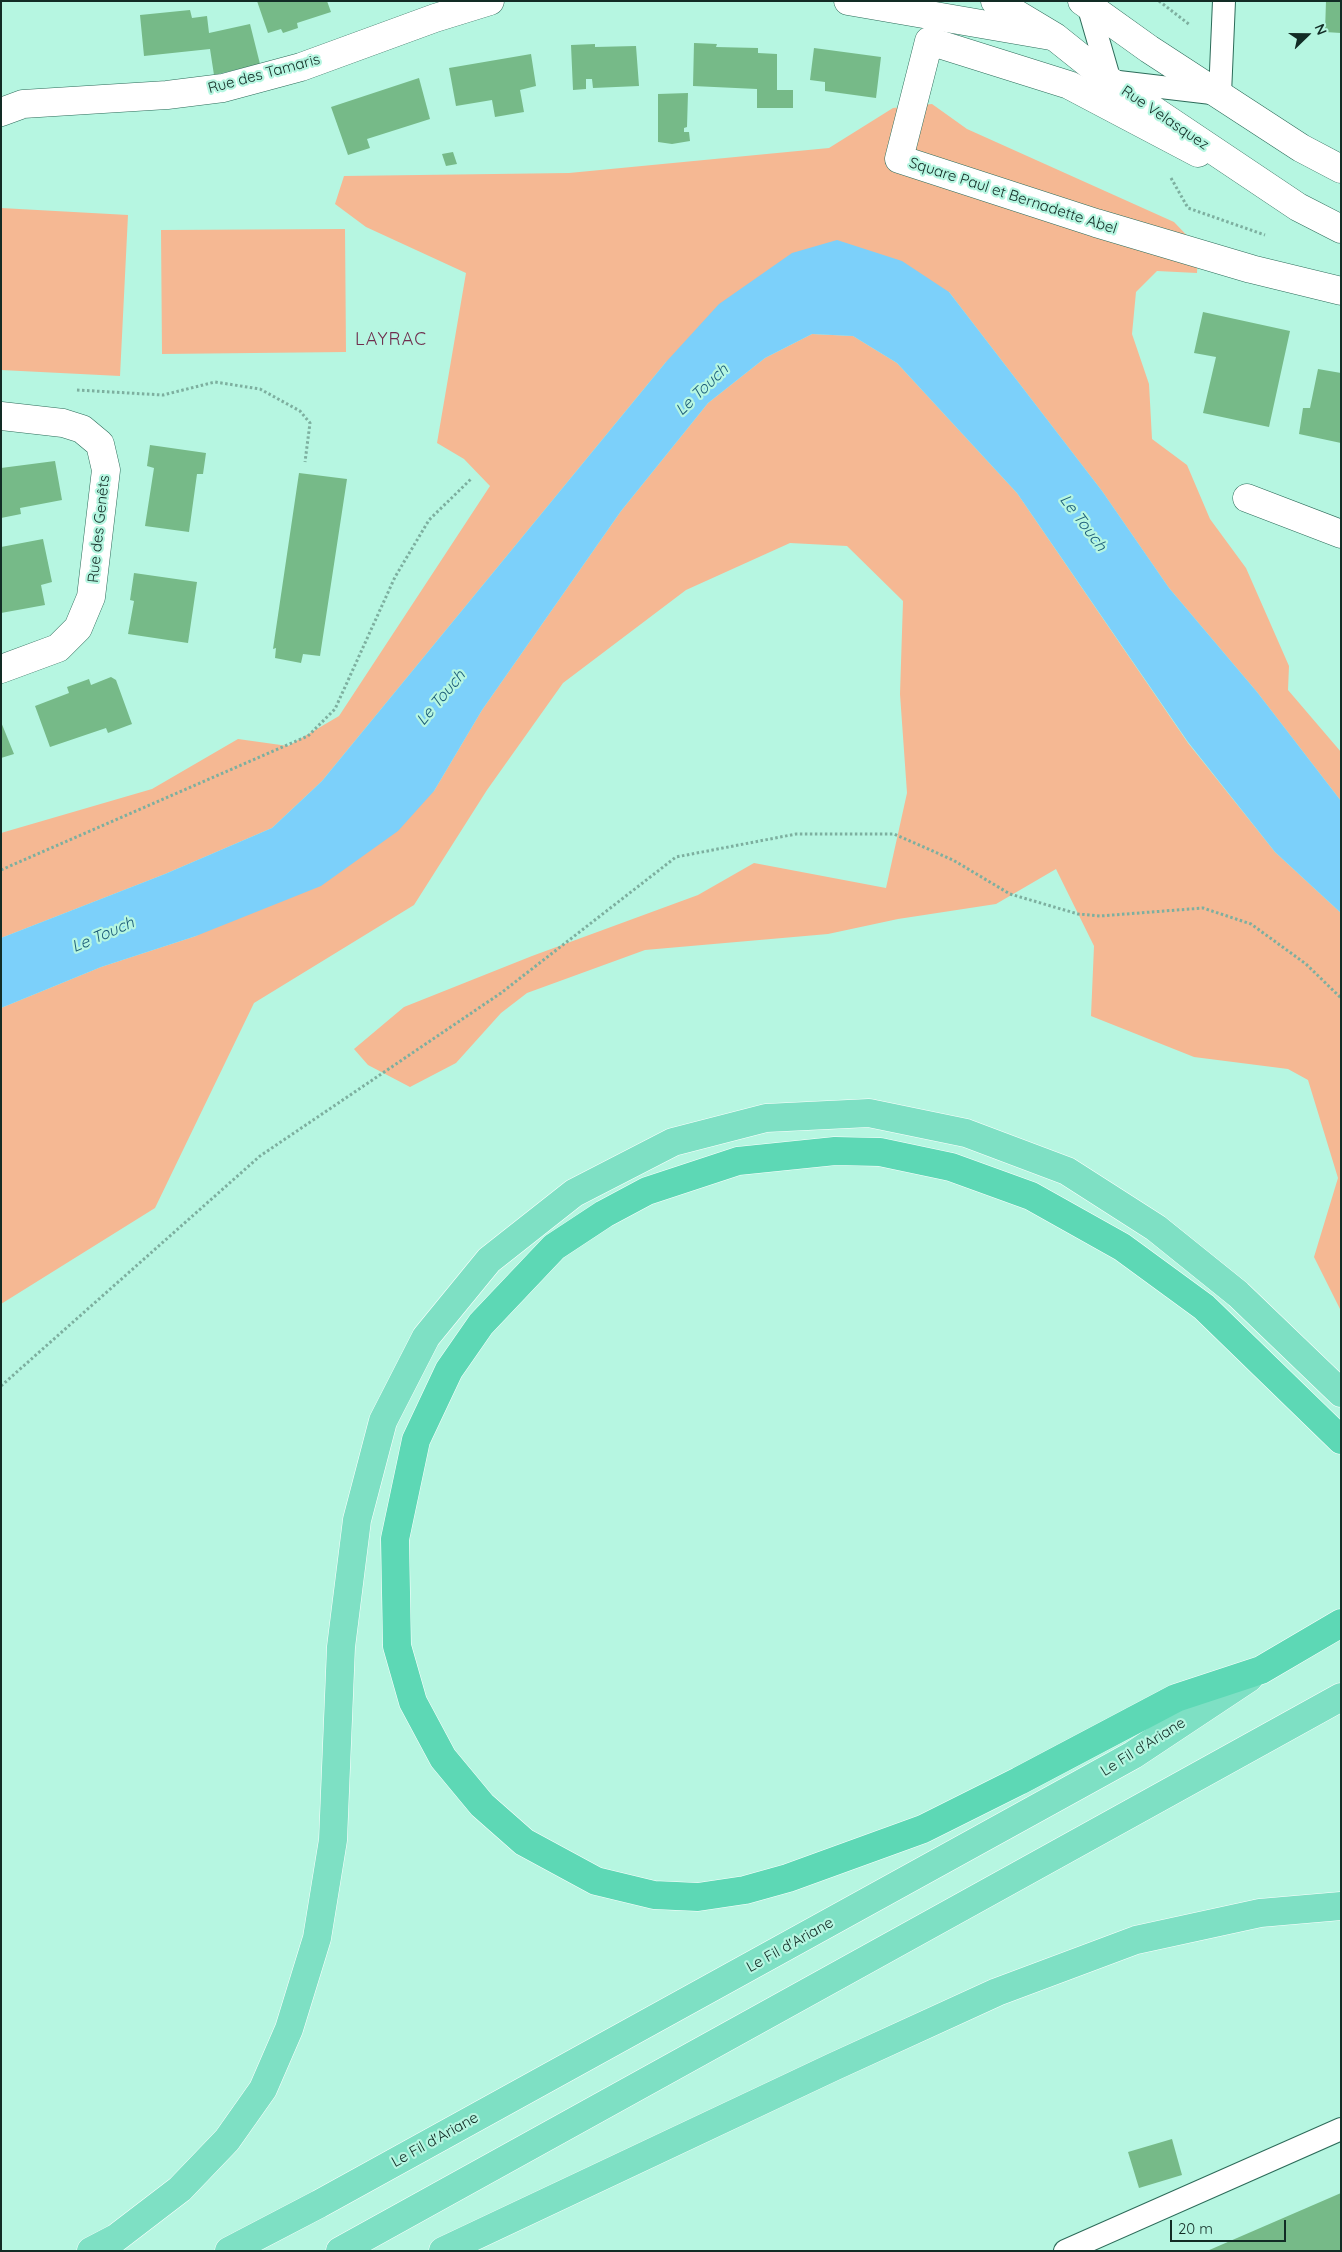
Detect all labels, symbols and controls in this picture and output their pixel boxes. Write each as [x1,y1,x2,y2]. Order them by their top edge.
north arrow [1282,10,1332,60]
text: N [1311,21,1331,38]
street label: Rue des Tamaris [206,50,322,98]
street label: Rue Velasquez [1118,82,1212,154]
street label: Square Paul et Bernadette Abel [907,154,1119,238]
district label: LAYRAC [354,329,428,351]
water label: Le Touch [672,360,732,420]
street label: Rue des Genêts [84,474,114,584]
water label: Le Touch [1056,491,1110,555]
water label: Le Touch [412,667,470,729]
water label: Le Touch [69,913,137,957]
street label: Le Fil d'Ariane [1097,1714,1189,1780]
street label: Le Fil d'Ariane [743,1914,837,1976]
street label: Le Fil d'Ariane [388,2109,482,2171]
scale bar [1172,2210,1288,2242]
text: 20 m [1178,2219,1213,2238]

